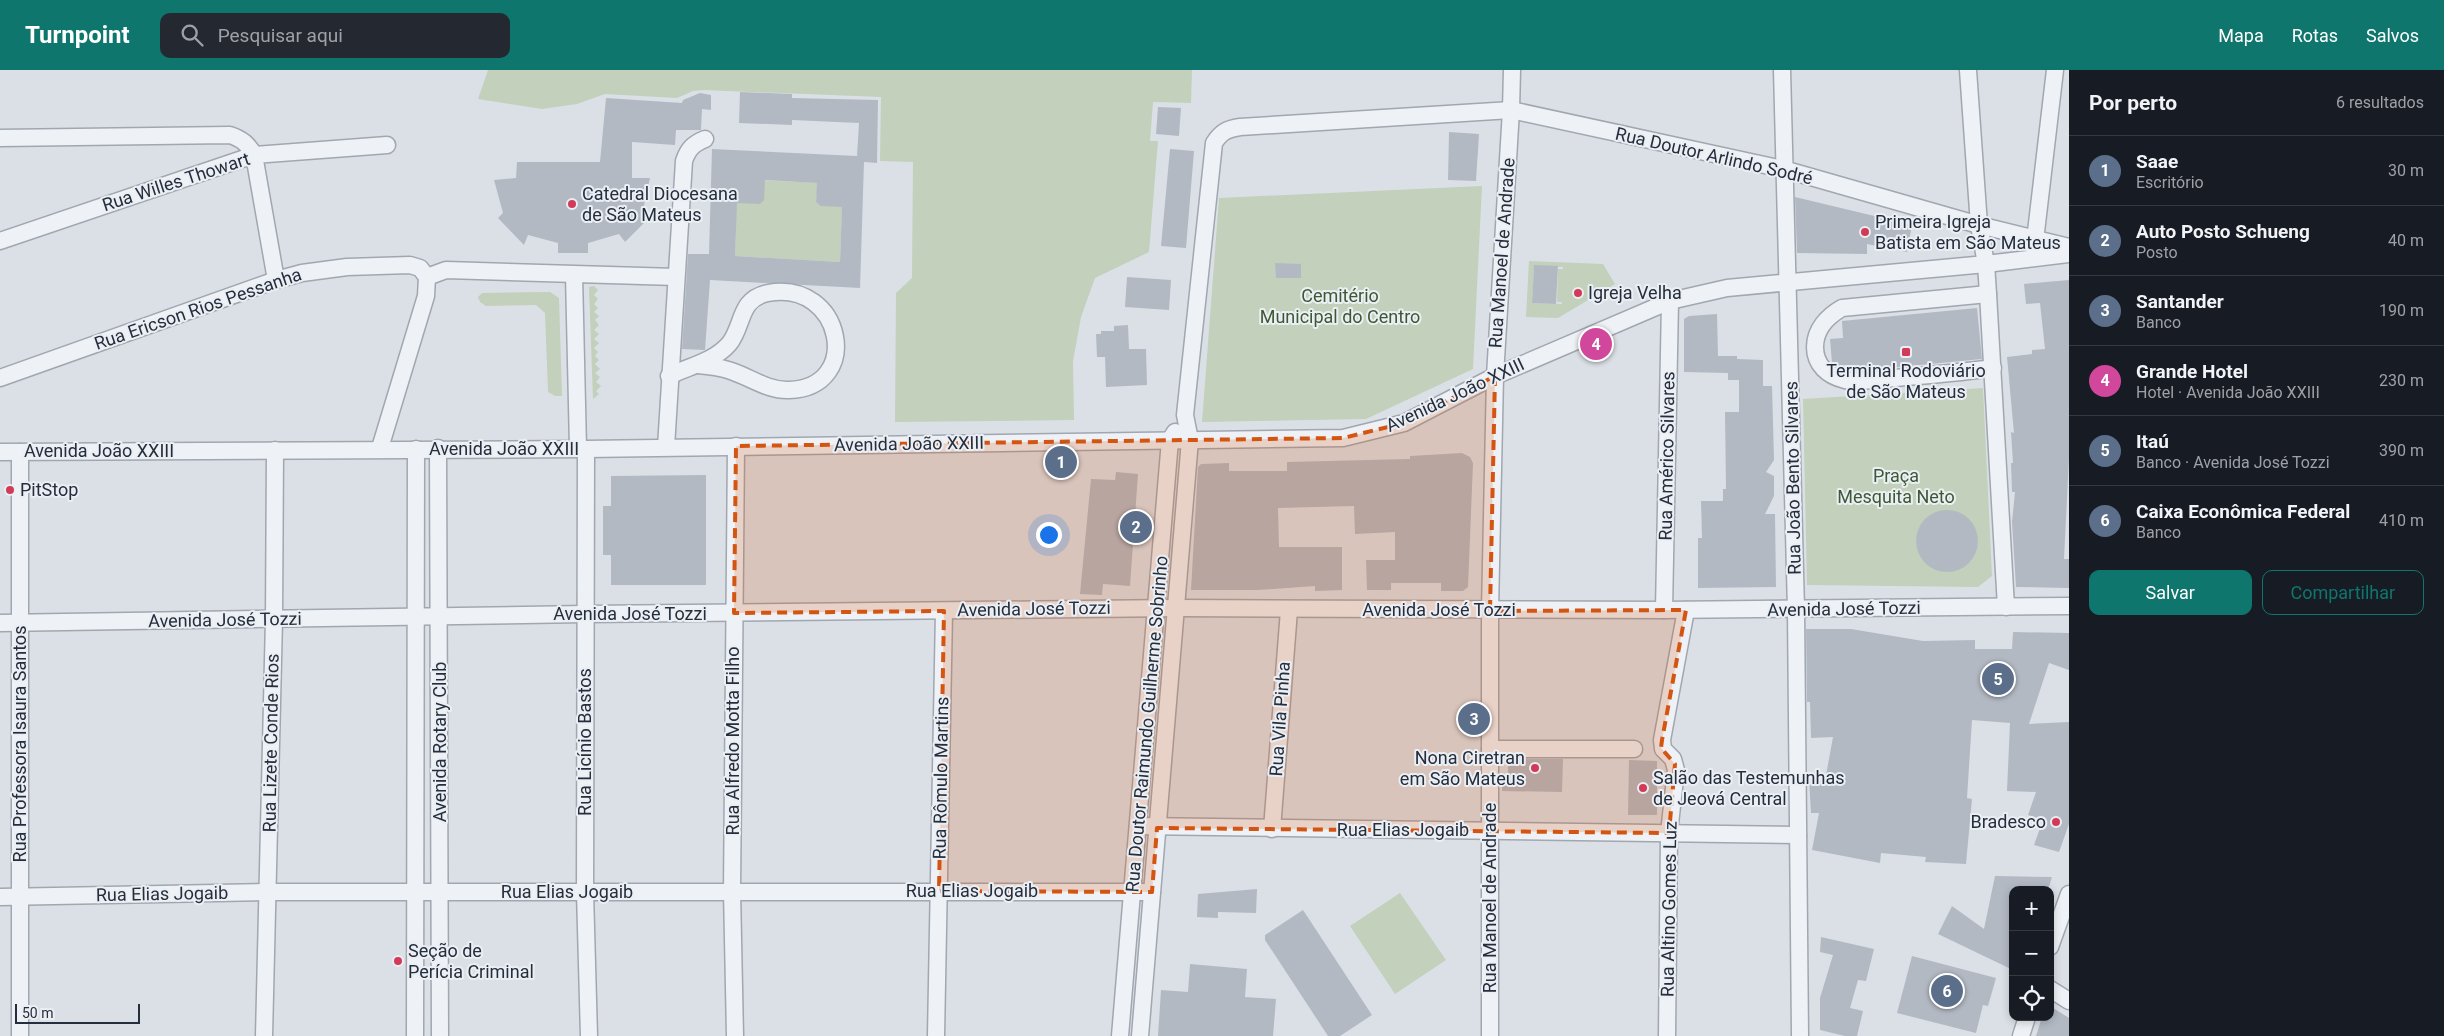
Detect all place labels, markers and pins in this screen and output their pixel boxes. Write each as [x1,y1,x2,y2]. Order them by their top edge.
place label: Catedral Diocesana de São Mateus [582,183,738,225]
marker: Catedral Diocesana de São Mateus [566,198,578,210]
place label: Primeira Igreja Batista em São Mateus [1875,211,2061,253]
marker: Primeira Igreja Batista em São Mateus [1859,226,1871,238]
place label: Igreja Velha [1588,282,1682,303]
marker: Igreja Velha [1572,287,1584,299]
pin: 4 [1580,325,1612,363]
marker: Terminal Rodoviário de São Mateus [1900,346,1912,358]
place label: Terminal Rodoviário de São Mateus [1826,360,1986,402]
pin: 1 [1045,443,1077,481]
place label: PitStop [20,479,78,500]
marker: PitStop [4,484,16,496]
pin: 2 [1120,508,1152,546]
pin: 5 [1982,660,2014,698]
pin: 3 [1458,700,1490,738]
place label: Nona Ciretran em São Mateus [1400,747,1525,789]
marker: Nona Ciretran em São Mateus [1529,762,1541,774]
place label: Salão das Testemunhas de Jeová Central [1653,767,1845,809]
marker: Salão das Testemunhas de Jeová Central [1637,782,1649,794]
place label: Bradesco [1971,811,2046,832]
marker: Bradesco [2050,816,2062,828]
place label: Seção de Perícia Criminal [408,940,534,982]
marker: Seção de Perícia Criminal [392,955,404,967]
pin: 6 [1931,972,1963,1010]

